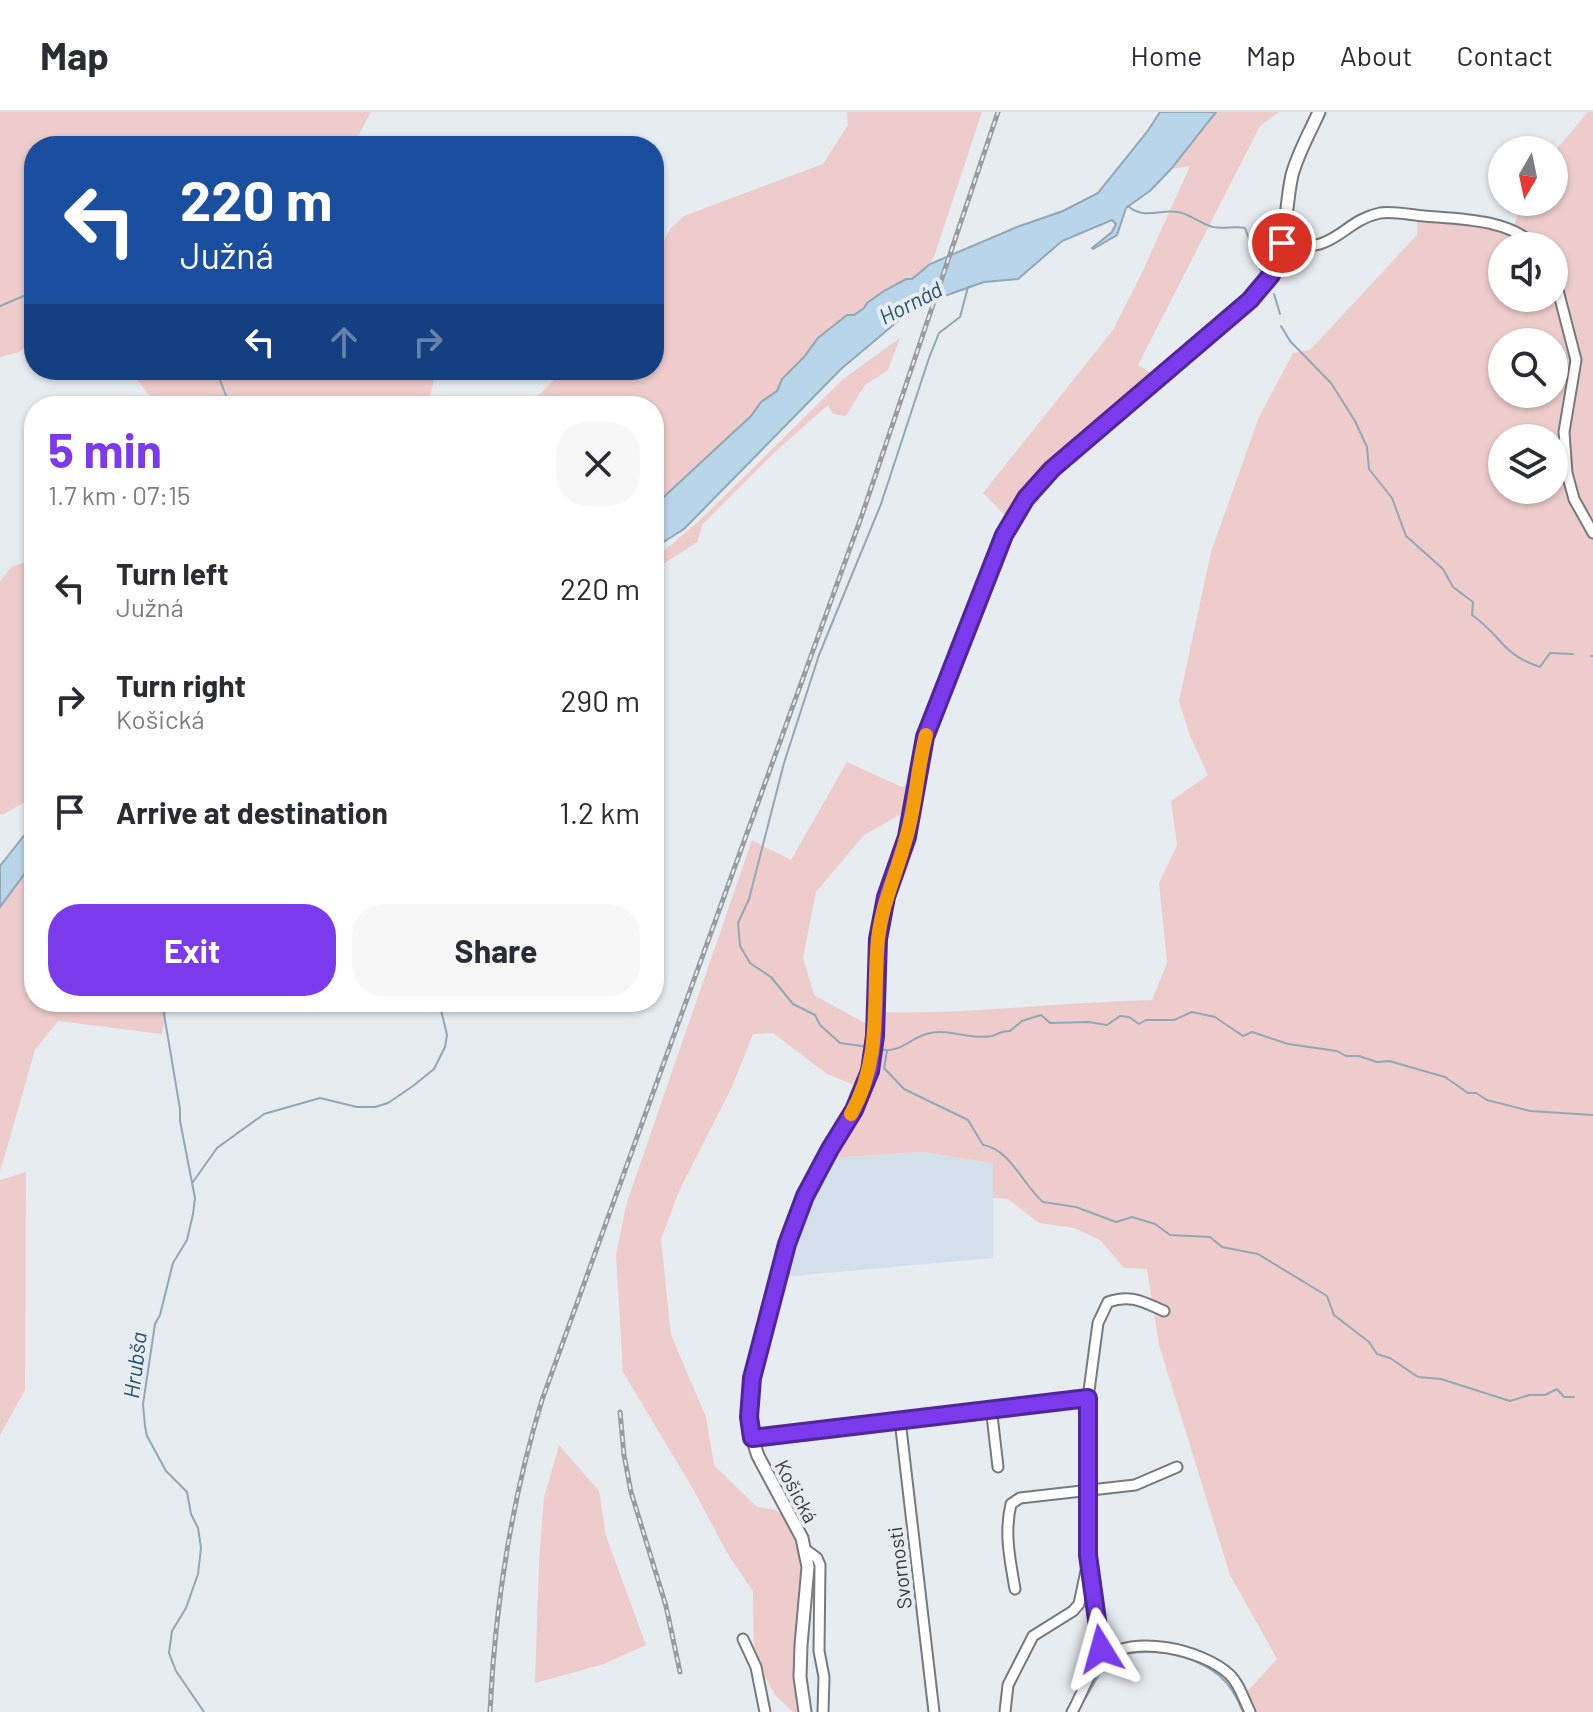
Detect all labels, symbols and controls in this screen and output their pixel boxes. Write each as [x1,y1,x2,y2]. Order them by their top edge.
text: Map [40,32,109,78]
text: Home [1131,38,1202,72]
text: Map [1246,38,1296,72]
text: About [1340,38,1412,72]
text: Contact [1456,38,1553,72]
north arrow [1488,136,1568,216]
map controls [1488,136,1568,504]
text: 220 m [180,165,333,232]
icon: left [48,168,152,272]
pin [1248,209,1316,277]
icon: arrive [1260,221,1304,265]
button: sound [1488,232,1568,312]
text: Južná [180,233,274,276]
water label: Hornád [874,275,946,329]
icon: left [238,320,282,364]
icon: ahead [322,320,366,364]
icon: right [406,320,450,364]
button: search [1488,328,1568,408]
text: 5 min [48,420,162,478]
button: close [556,422,640,506]
button: layers [1488,424,1568,504]
text: 1.7 km · 07:15 [48,479,190,510]
text: Turn left [116,555,229,591]
icon: left [48,566,92,610]
text: 220 m [560,570,640,606]
text: Južná [116,591,184,622]
text: Turn right [116,667,246,703]
icon: right [48,678,92,722]
text: 290 m [561,682,640,718]
text: Košická [116,703,204,734]
icon: arrive [48,790,92,834]
text: Arrive at destination [116,794,388,830]
text: 1.2 km [559,794,640,830]
button: Exit [48,904,336,996]
button: Share [352,904,640,996]
water label: Hrubša [117,1330,151,1400]
street label: Košická [770,1455,824,1527]
street label: Svornosti [882,1526,916,1610]
position arrow [1059,1607,1143,1691]

